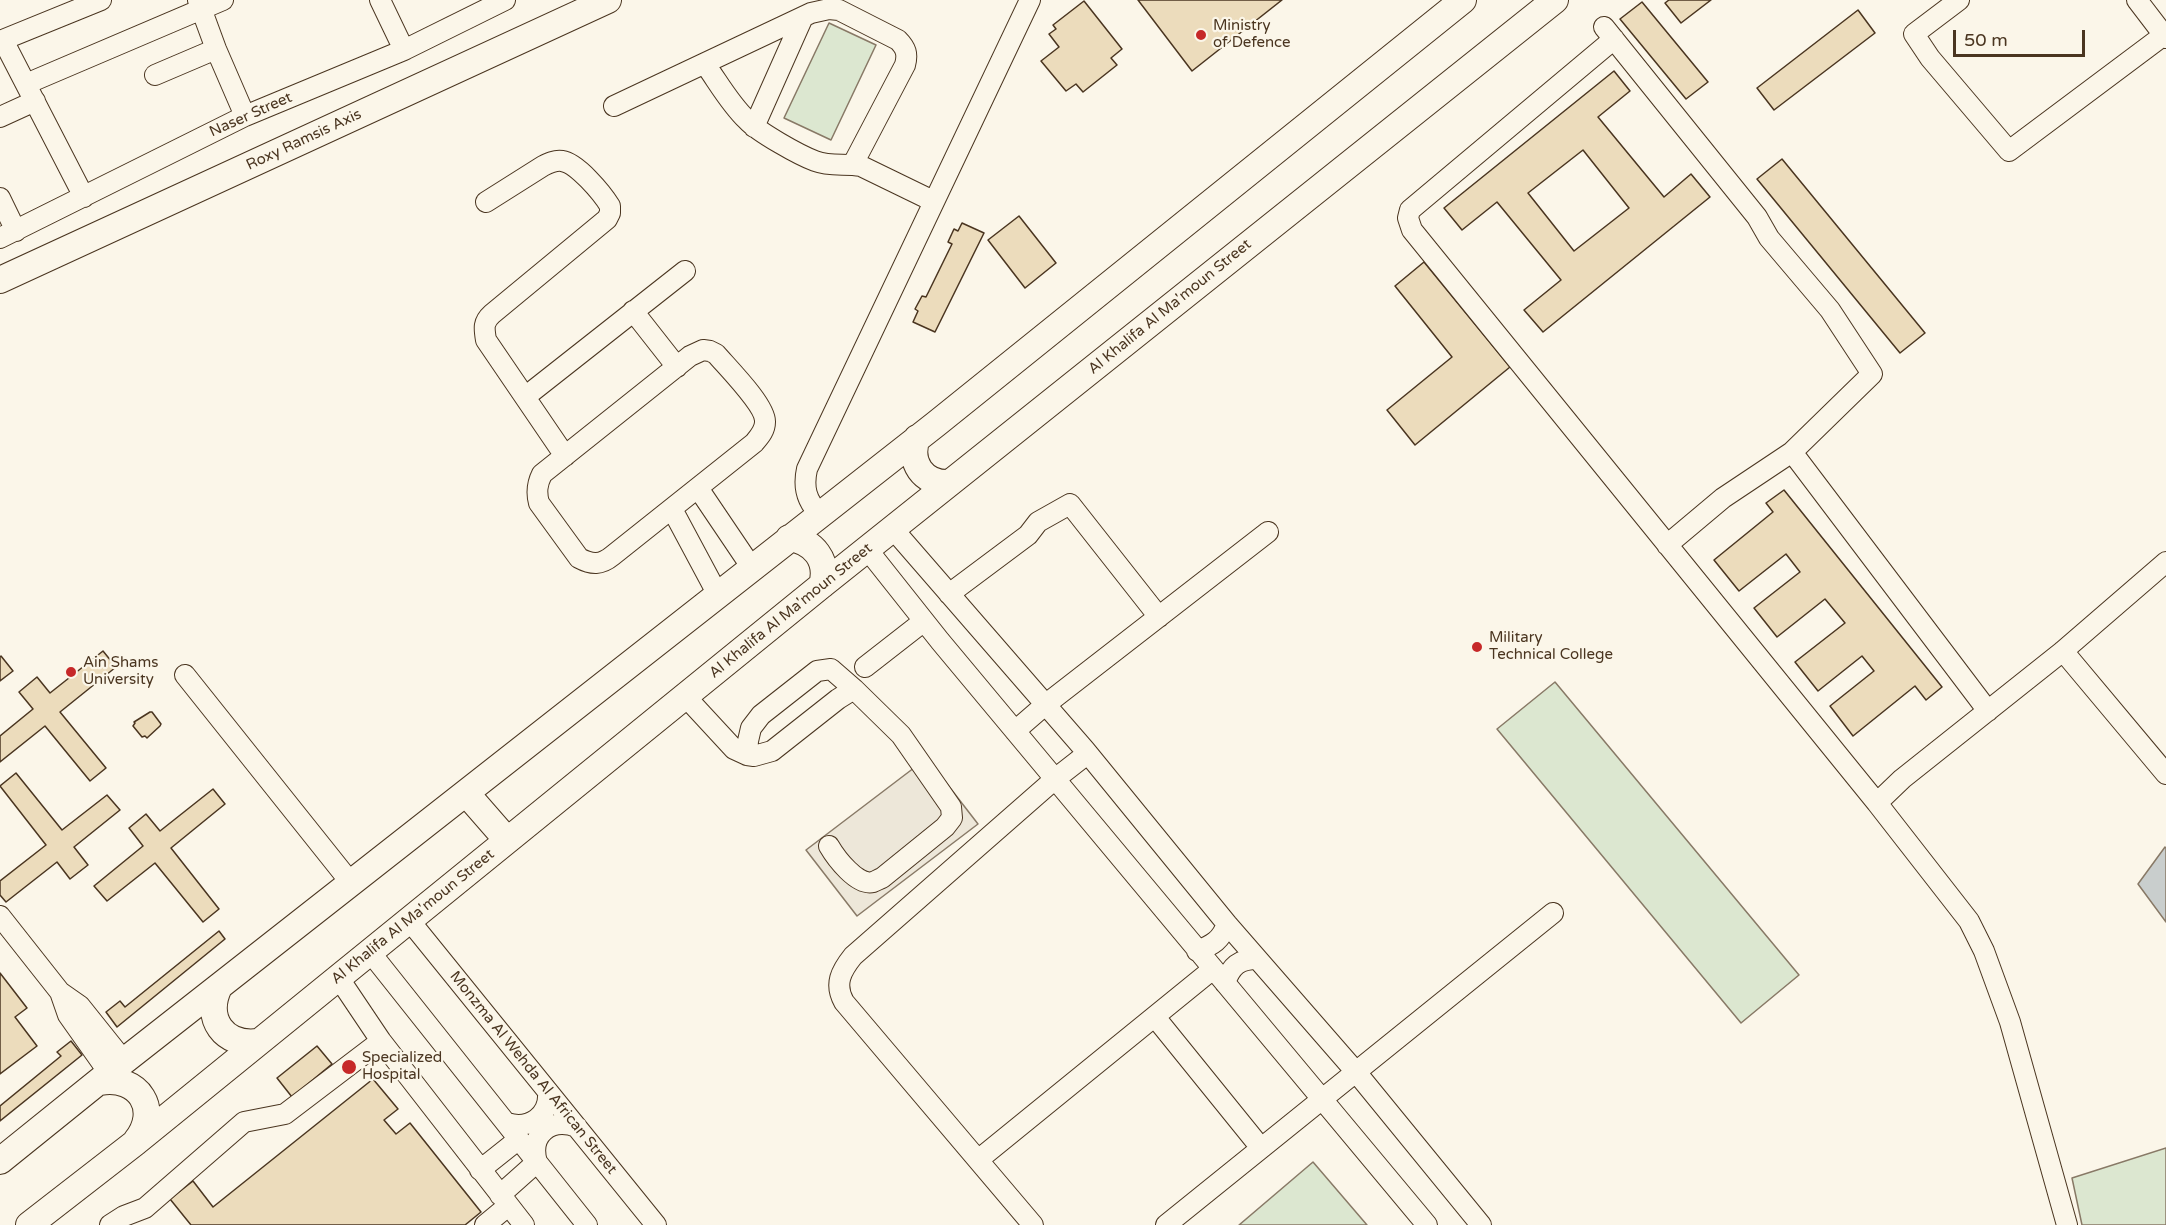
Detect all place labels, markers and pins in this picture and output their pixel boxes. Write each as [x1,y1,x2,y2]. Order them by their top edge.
place label: Ministry of Defence [1213,17,1290,52]
marker: Ministry of Defence [1194,28,1208,42]
place label: Military Technical College [1489,629,1613,664]
marker: Military Technical College [1470,640,1484,654]
place label: Ain Shams University [83,654,159,689]
marker: Ain Shams University [64,665,78,679]
place label: Specialized Hospital [362,1049,442,1084]
marker: Specialized Hospital [340,1058,358,1076]

